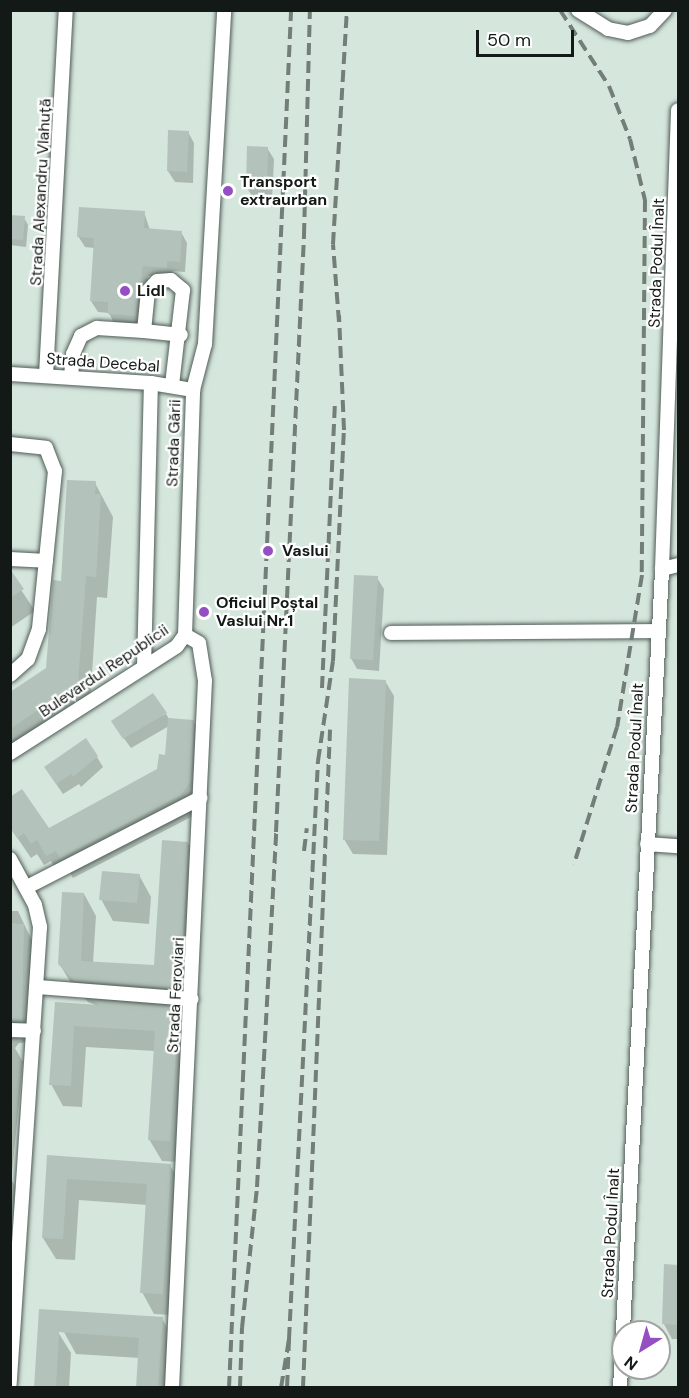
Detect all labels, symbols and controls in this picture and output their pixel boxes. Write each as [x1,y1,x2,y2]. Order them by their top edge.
scale bar [479,18,576,56]
text: 50 m [487,28,531,52]
street label: Strada Alexandru Vlahuță [27,98,55,286]
place label: Transport extraurban [240,172,327,210]
marker: Transport extraurban [221,184,235,198]
street label: Strada Podul Înalt [645,198,669,328]
place label: Lidl [137,281,165,301]
marker: Lidl [118,284,132,298]
street label: Strada Decebal [46,349,160,377]
street label: Strada Gării [163,399,185,487]
place label: Vaslui [282,541,329,561]
marker: Vaslui [259,542,277,560]
place label: Oficiul Poștal Vaslui Nr.1 [216,593,318,631]
marker: Oficiul Poștal Vaslui Nr.1 [197,605,211,619]
street label: Bulevardul Republicii [36,621,172,721]
street label: Strada Podul Înalt [622,683,648,813]
street label: Strada Feroviari [163,937,189,1053]
street label: Strada Podul Înalt [598,1168,624,1298]
north arrow [611,1320,671,1380]
text: N [620,1351,642,1375]

